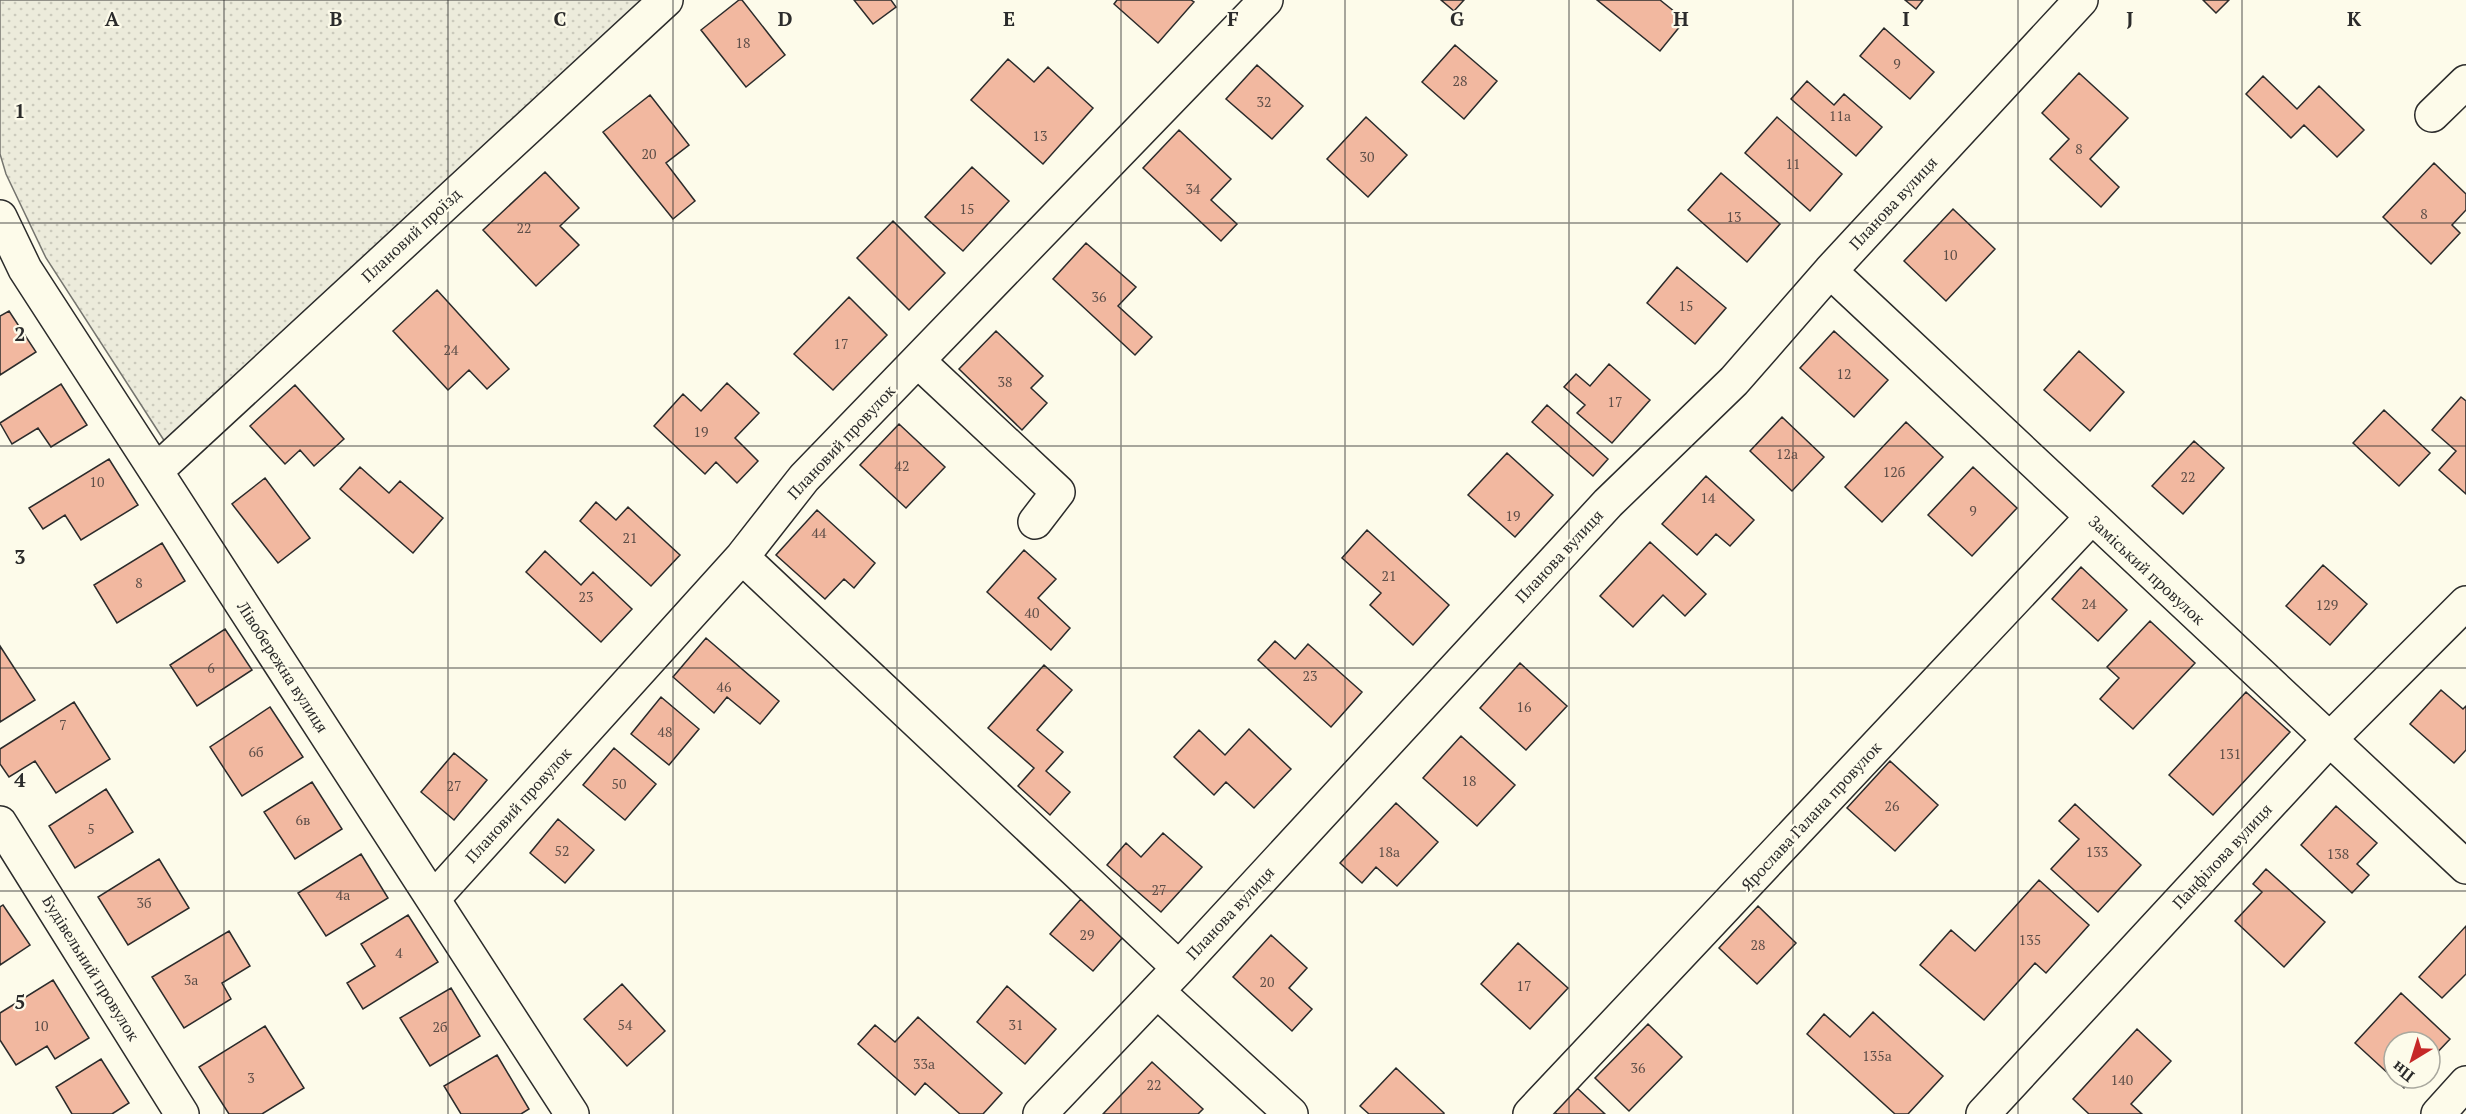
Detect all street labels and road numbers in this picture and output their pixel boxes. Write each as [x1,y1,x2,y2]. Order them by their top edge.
street label: Планова вулиця [1844,152,1942,254]
street label: Плановий проїзд [356,183,466,287]
street label: Плановий провулок [782,380,900,504]
street label: Планова вулиця [1510,505,1608,607]
street label: Заміський провулок [2084,510,2210,630]
street label: Лівобережна вулиця [232,596,334,737]
street label: Ярослава Галана провулок [1736,736,1886,895]
street label: Плановий провулок [460,742,576,868]
street label: Панфілова вулиця [2167,799,2277,913]
street label: Планова вулиця [1181,862,1279,964]
street label: Будівельний провулок [37,891,145,1045]

